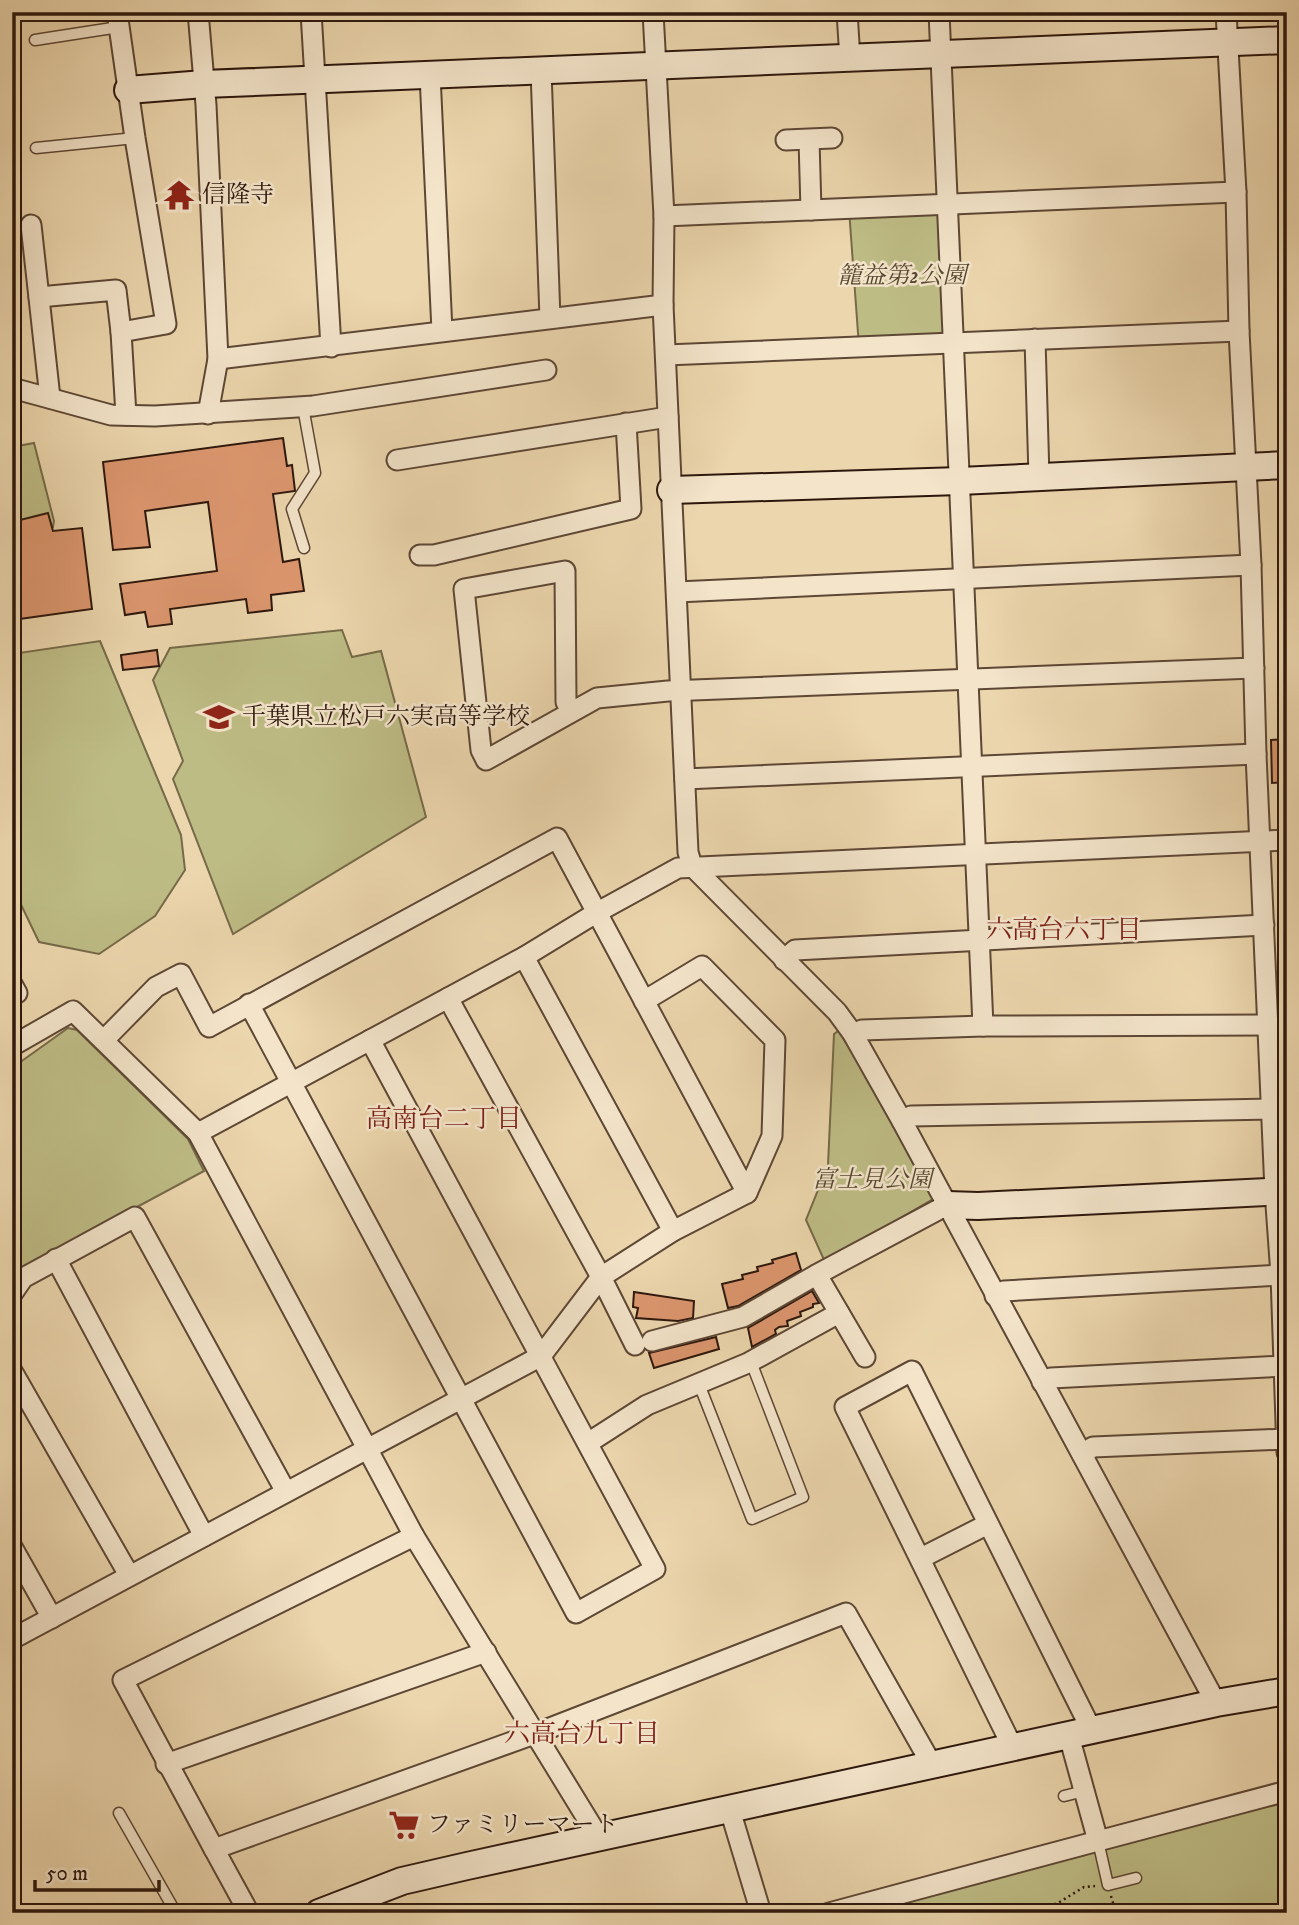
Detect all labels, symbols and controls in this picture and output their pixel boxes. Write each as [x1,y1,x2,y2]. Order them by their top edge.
temple icon: 信隆寺 [162,178,196,212]
place label: 信隆寺 [202,180,274,210]
park label: 籠益第2公園 [837,261,971,291]
school or university icon: 千葉県立松戸六実高等学校 [202,700,236,734]
place label: 千葉県立松戸六実高等学校 [242,702,530,732]
district label: 六高台六丁目 [986,914,1142,947]
district label: 高南台二丁目 [366,1103,522,1136]
park label: 富士見公園 [812,1165,936,1195]
district label: 六高台九丁目 [504,1718,660,1751]
supermarket icon: ファミリーマート [387,1808,421,1842]
place label: ファミリーマート [427,1810,619,1840]
scale bar [35,1848,159,1892]
text: 50 m [46,1861,88,1887]

